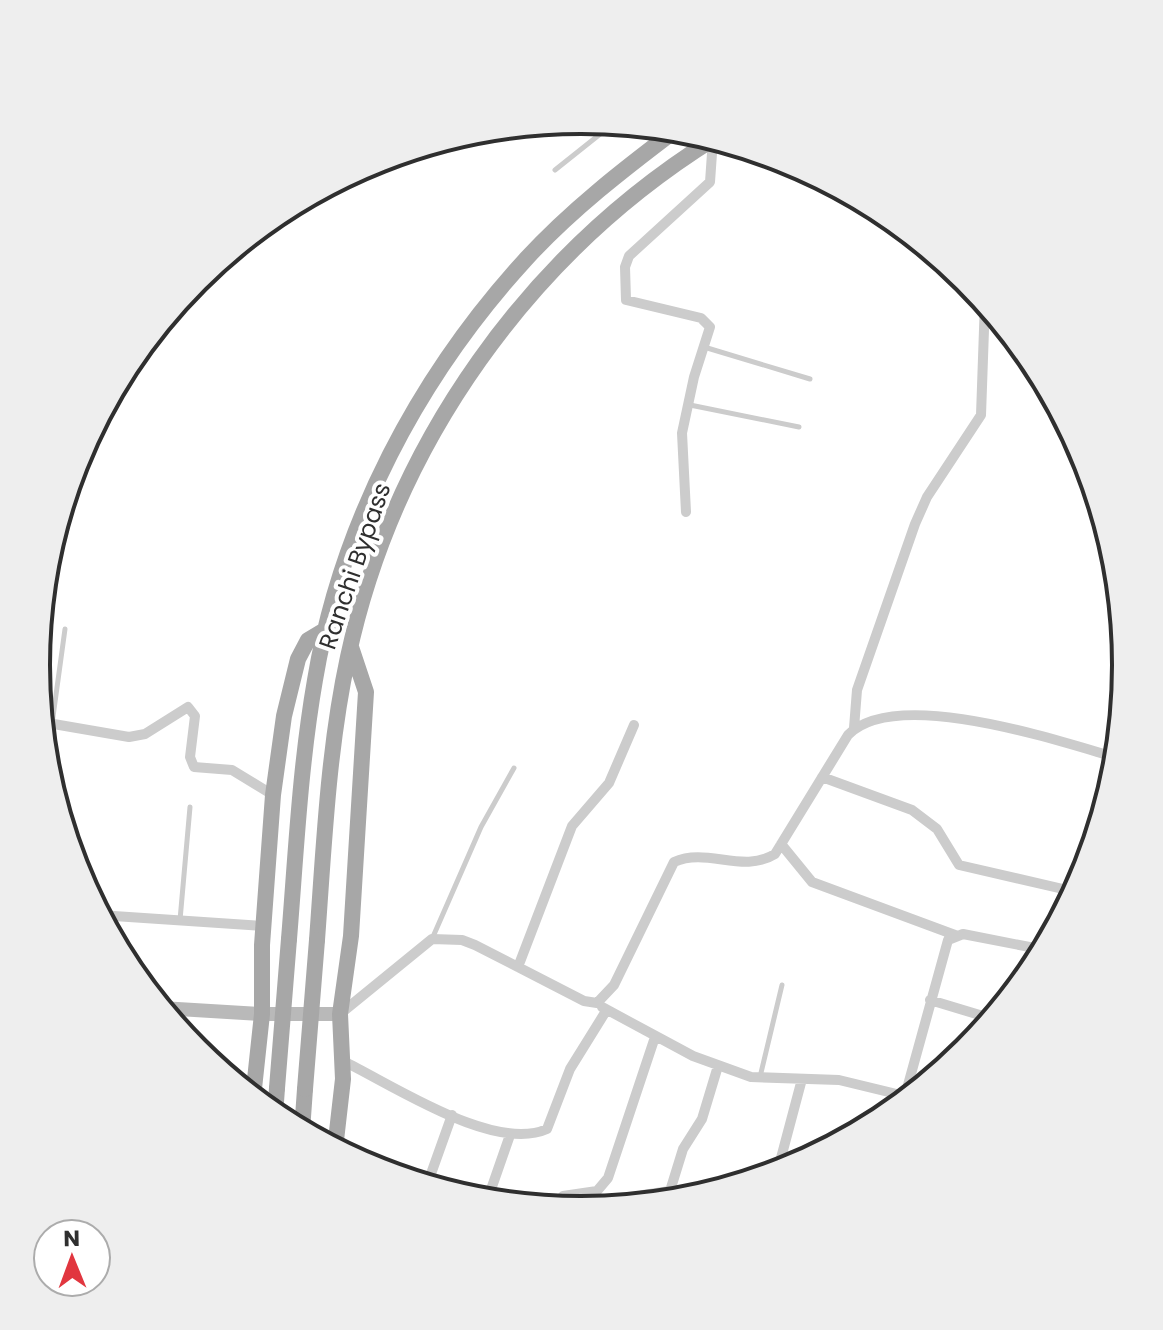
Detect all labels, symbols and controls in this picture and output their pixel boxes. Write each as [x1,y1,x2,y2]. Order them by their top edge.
street label: Ranchi Bypass [311,478,398,654]
north arrow [32,1218,112,1298]
text: N [63,1223,80,1254]

